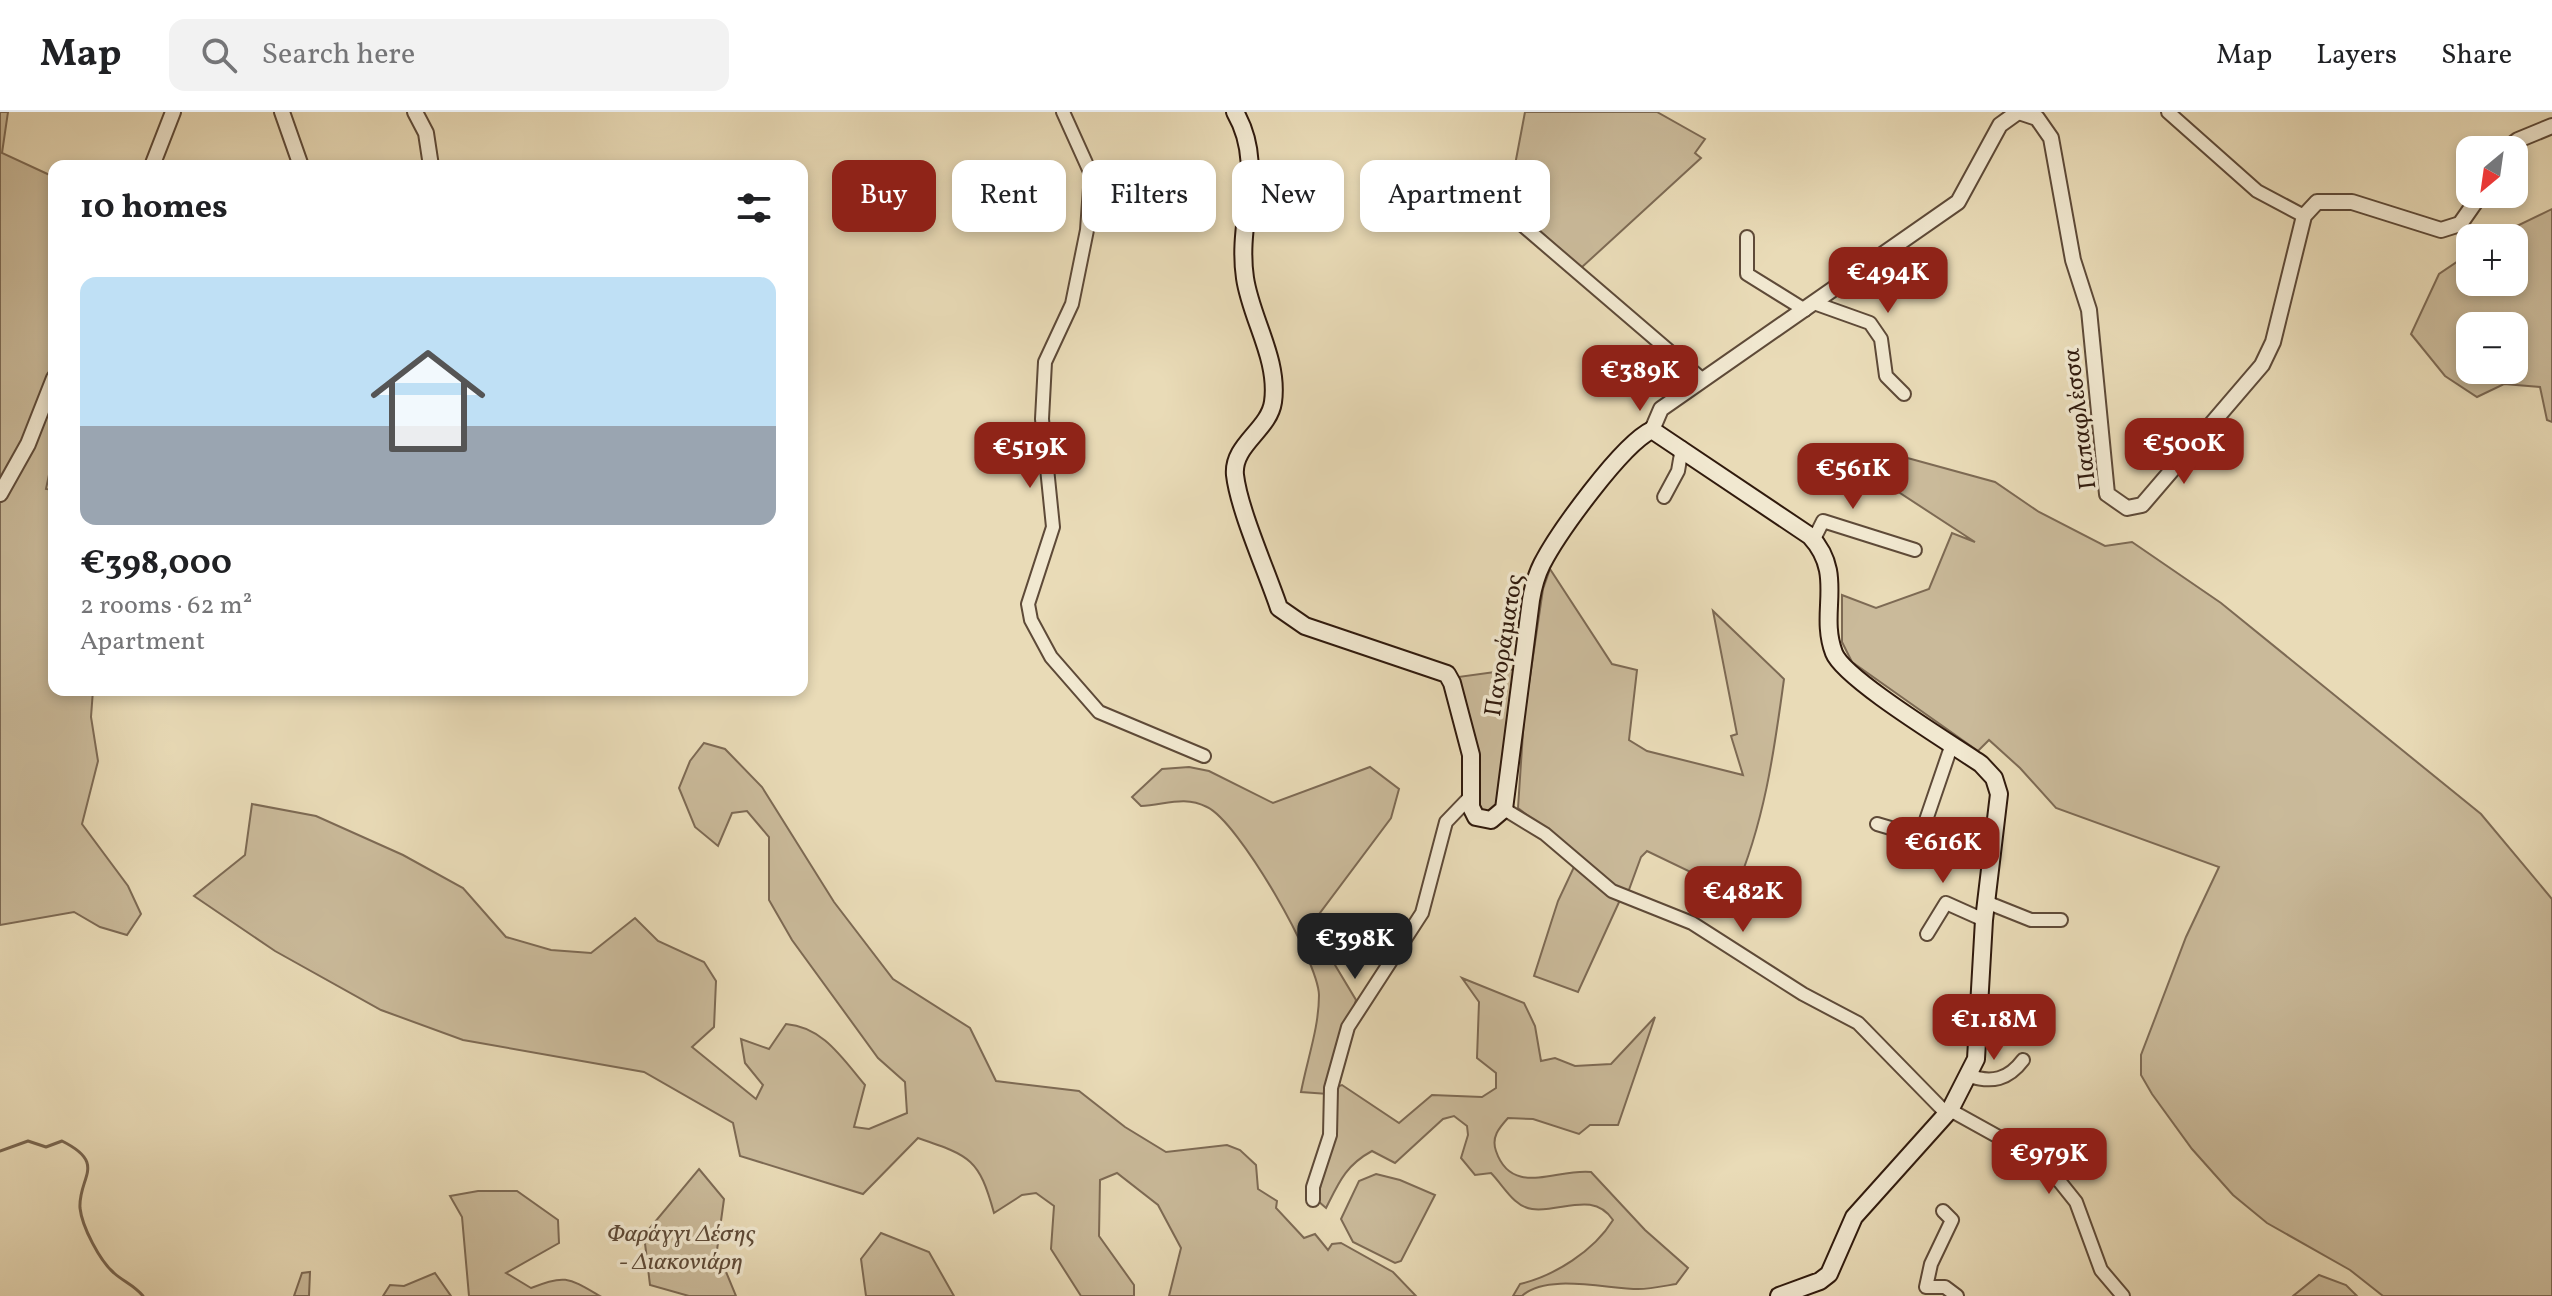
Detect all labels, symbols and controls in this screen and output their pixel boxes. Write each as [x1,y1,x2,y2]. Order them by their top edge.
search box [169,19,729,91]
text: Map [40,29,121,82]
icon: search [197,33,241,77]
text: Search here [261,34,415,76]
text: Map [2216,36,2272,75]
text: Layers [2316,36,2397,75]
text: Share [2441,36,2512,75]
north arrow [2456,136,2528,208]
map controls [2456,136,2528,384]
chip: Buy [832,160,936,232]
chip: Rent [952,160,1066,232]
chip: Filters [1082,160,1216,232]
chip: New [1232,160,1344,232]
chip: Apartment [1360,160,1550,232]
text: 10 homes [80,185,228,232]
icon: filters [732,186,776,230]
button: + [2456,224,2528,296]
pin: €494K [1832,247,1944,315]
text: €494K [1847,255,1929,291]
button: − [2456,312,2528,384]
icon: home [356,329,500,473]
pin: €389K [1584,345,1696,413]
street label: Παπαφλέσσα [2055,346,2107,491]
text: €389K [1600,353,1680,389]
pin: €500K [2128,418,2240,486]
pin: €519K [974,422,1086,490]
text: €500K [2143,426,2225,462]
text: €519K [992,430,1068,466]
pin: €561K [1797,443,1909,511]
text: €561K [1815,451,1891,487]
text: €398,000 [80,541,232,588]
street label: Πανοράματος [1477,572,1533,719]
text: 2 rooms · 62 m² [80,588,252,624]
text: Apartment [80,624,205,660]
pin: €616K [1887,817,1999,885]
text: €616K [1905,825,1982,861]
pin: €482K [1687,866,1799,934]
text: €482K [1703,874,1783,910]
pin: €398K [1299,913,1411,981]
text: €398K [1315,921,1395,957]
pin: €1.18M [1929,994,2059,1062]
text: €1.18M [1951,1002,2037,1038]
pin: €979K [1993,1128,2105,1196]
text: €979K [2010,1136,2088,1172]
park label: Φαράγγι Δέσης - Διακονιάρη [607,1218,756,1280]

